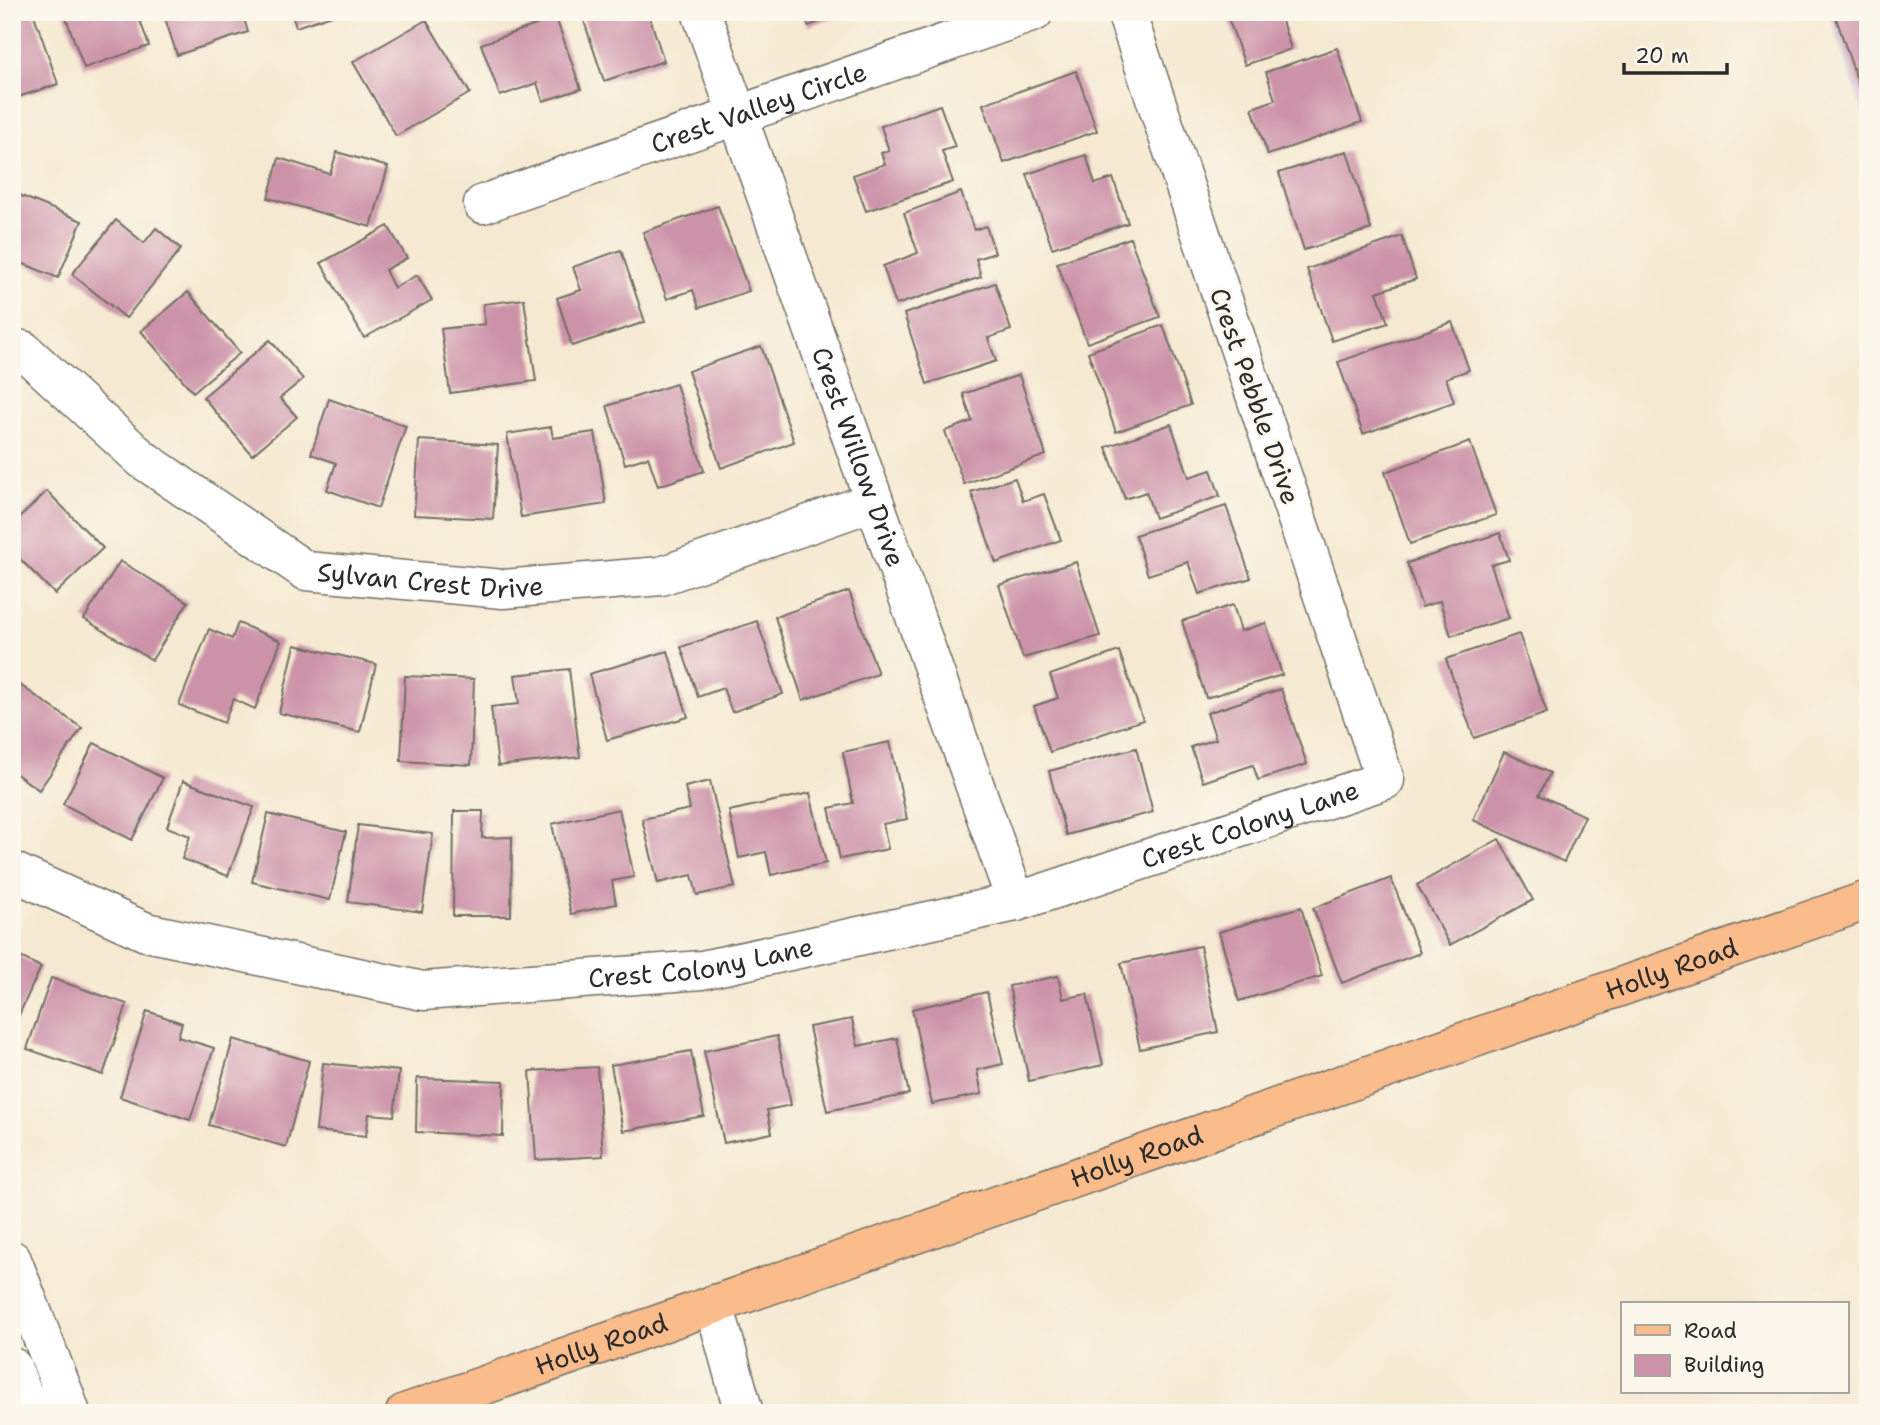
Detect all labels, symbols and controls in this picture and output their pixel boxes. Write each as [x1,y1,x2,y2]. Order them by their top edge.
scale bar [1624,32,1728,76]
text: 20 m [1635,42,1689,70]
street label: Crest Valley Circle [646,54,871,161]
street label: Crest Pebble Drive [1202,283,1309,509]
street label: Crest Willow Drive [804,342,914,571]
street label: Sylvan Crest Drive [316,554,545,606]
street label: Crest Colony Lane [1136,772,1363,876]
street label: Crest Colony Lane [587,928,816,995]
street label: Holly Road [1600,929,1742,1008]
street label: Holly Road [1065,1117,1207,1196]
legend [1621,1302,1848,1394]
street label: Holly Road [530,1304,672,1383]
text: Road [1684,1317,1737,1345]
text: Building [1684,1351,1764,1379]

